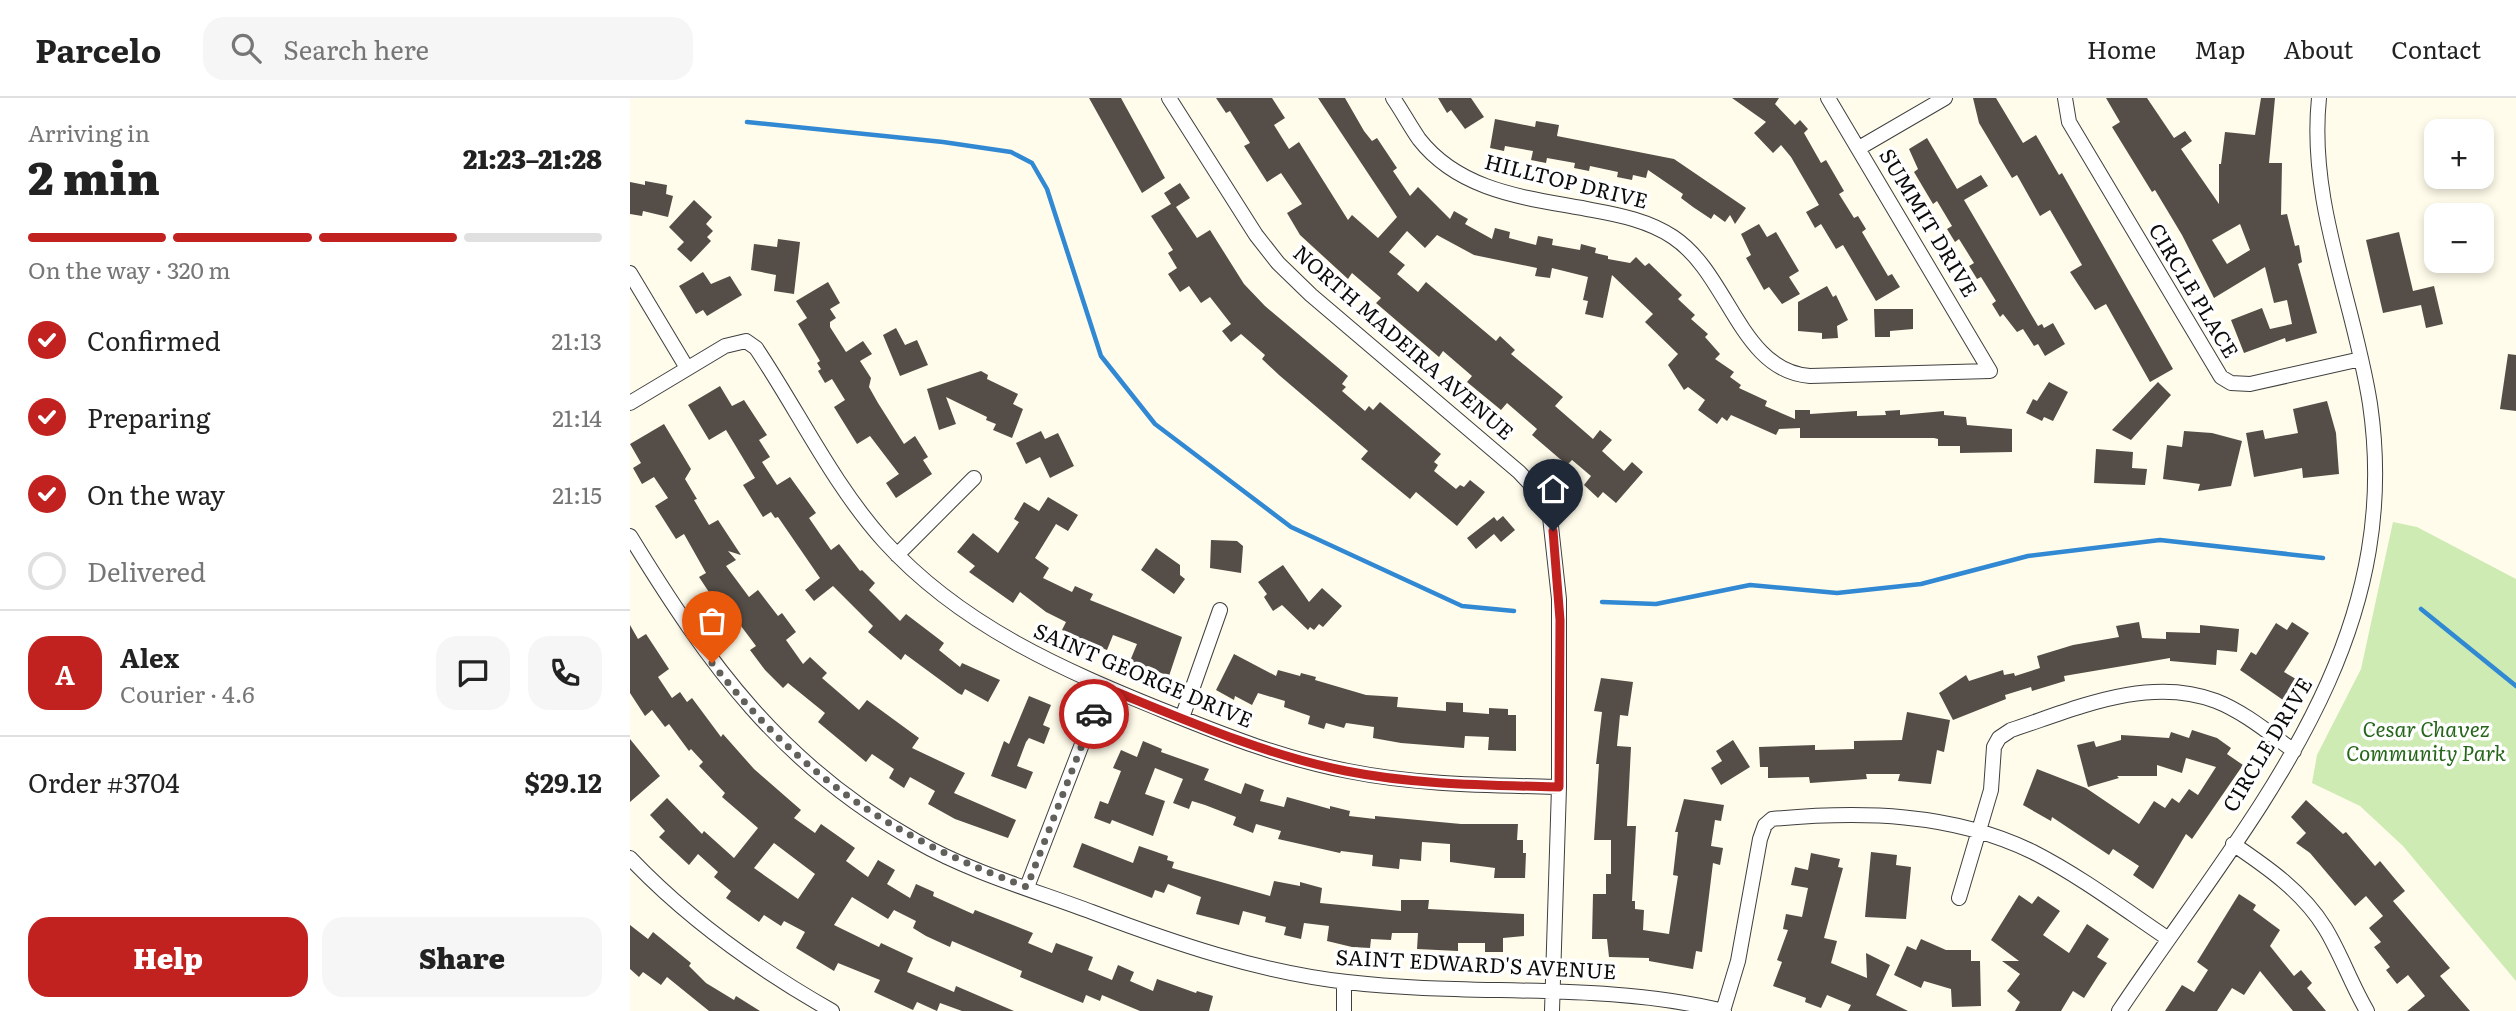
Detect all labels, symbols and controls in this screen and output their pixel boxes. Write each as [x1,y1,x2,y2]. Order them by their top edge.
search box [203,17,693,80]
text: Parcelo [35,24,161,73]
icon: search [227,29,265,67]
text: Search here [283,29,429,68]
text: Home [2087,31,2156,66]
text: Map [2194,31,2245,66]
text: About [2283,31,2353,66]
text: Contact [2391,31,2481,66]
text: Arriving in [28,115,150,149]
map controls [2424,119,2494,273]
button: + [2424,119,2494,189]
text: 21:23–21:28 [463,138,602,177]
text: 2 min [28,141,160,209]
street label: SUMMIT DRIVE [1873,141,1987,302]
street label: HILLTOP DRIVE [1482,144,1652,215]
button: − [2424,203,2494,273]
street label: CIRCLE PLACE [2143,216,2248,363]
street label: NORTH MADEIRA AVENUE [1287,236,1522,446]
text: On the way · 320 m [28,252,231,286]
text: Confirmed [87,320,221,359]
icon: check [28,321,66,359]
text: 21:13 [551,323,602,357]
text: Preparing [87,397,210,436]
icon: check [28,398,66,436]
text: 21:14 [552,400,602,434]
pin [1523,459,1583,531]
icon: home [1534,470,1572,508]
text: On the way [87,474,225,513]
icon: check [28,475,66,513]
text: 21:15 [552,477,602,511]
text: Delivered [87,551,206,590]
pin [682,591,742,663]
icon: bag [693,602,731,640]
street label: SAINT GEORGE DRIVE [1030,613,1258,734]
button: chat [436,636,510,710]
button: phone [528,636,602,710]
text: Alex [120,637,179,676]
text: A [55,654,75,693]
street label: CIRCLE DRIVE [2213,671,2318,817]
text: Courier · 4.6 [120,676,255,710]
courier [1059,679,1129,749]
icon: car [1075,695,1113,733]
park label: Cesar Chavez Community Park [2346,712,2507,767]
text: Order #3704 [28,762,180,801]
text: $29.12 [525,762,602,801]
button: Help [28,917,308,997]
button: Share [322,917,602,997]
street label: SAINT EDWARD'S AVENUE [1335,940,1617,985]

